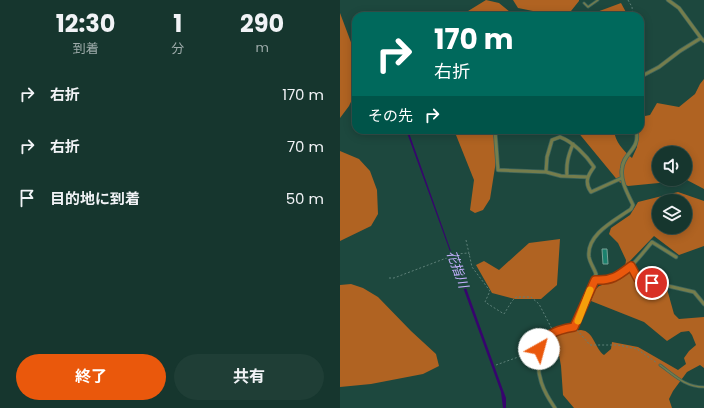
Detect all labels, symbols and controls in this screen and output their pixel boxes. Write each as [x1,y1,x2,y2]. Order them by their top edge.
text: 12:30 [56,7,116,40]
text: 1 [173,7,182,40]
text: 290 [240,7,284,40]
text: 170 m [434,20,513,59]
icon: right [368,28,420,80]
text: m [255,38,269,57]
text: 到着 [73,39,99,58]
text: 分 [171,39,184,58]
text: 右折 [434,59,470,84]
icon: right [16,83,38,105]
text: 右折 [50,84,80,105]
text: 170 m [282,84,324,105]
icon: right [421,104,443,126]
text: その先 [368,105,413,126]
icon: right [16,135,38,157]
text: 右折 [50,136,80,157]
text: 70 m [287,136,324,157]
map controls [652,146,692,234]
button: sound [652,146,692,186]
icon: arrive [16,187,38,209]
text: 目的地に到着 [50,188,140,209]
text: 50 m [286,188,324,209]
button: layers [652,194,692,234]
water label: 花指川 [442,248,474,293]
pin [635,266,669,300]
icon: arrive [641,272,663,294]
position arrow [518,328,560,370]
button: 終了 [16,354,166,400]
button: 共有 [174,354,324,400]

